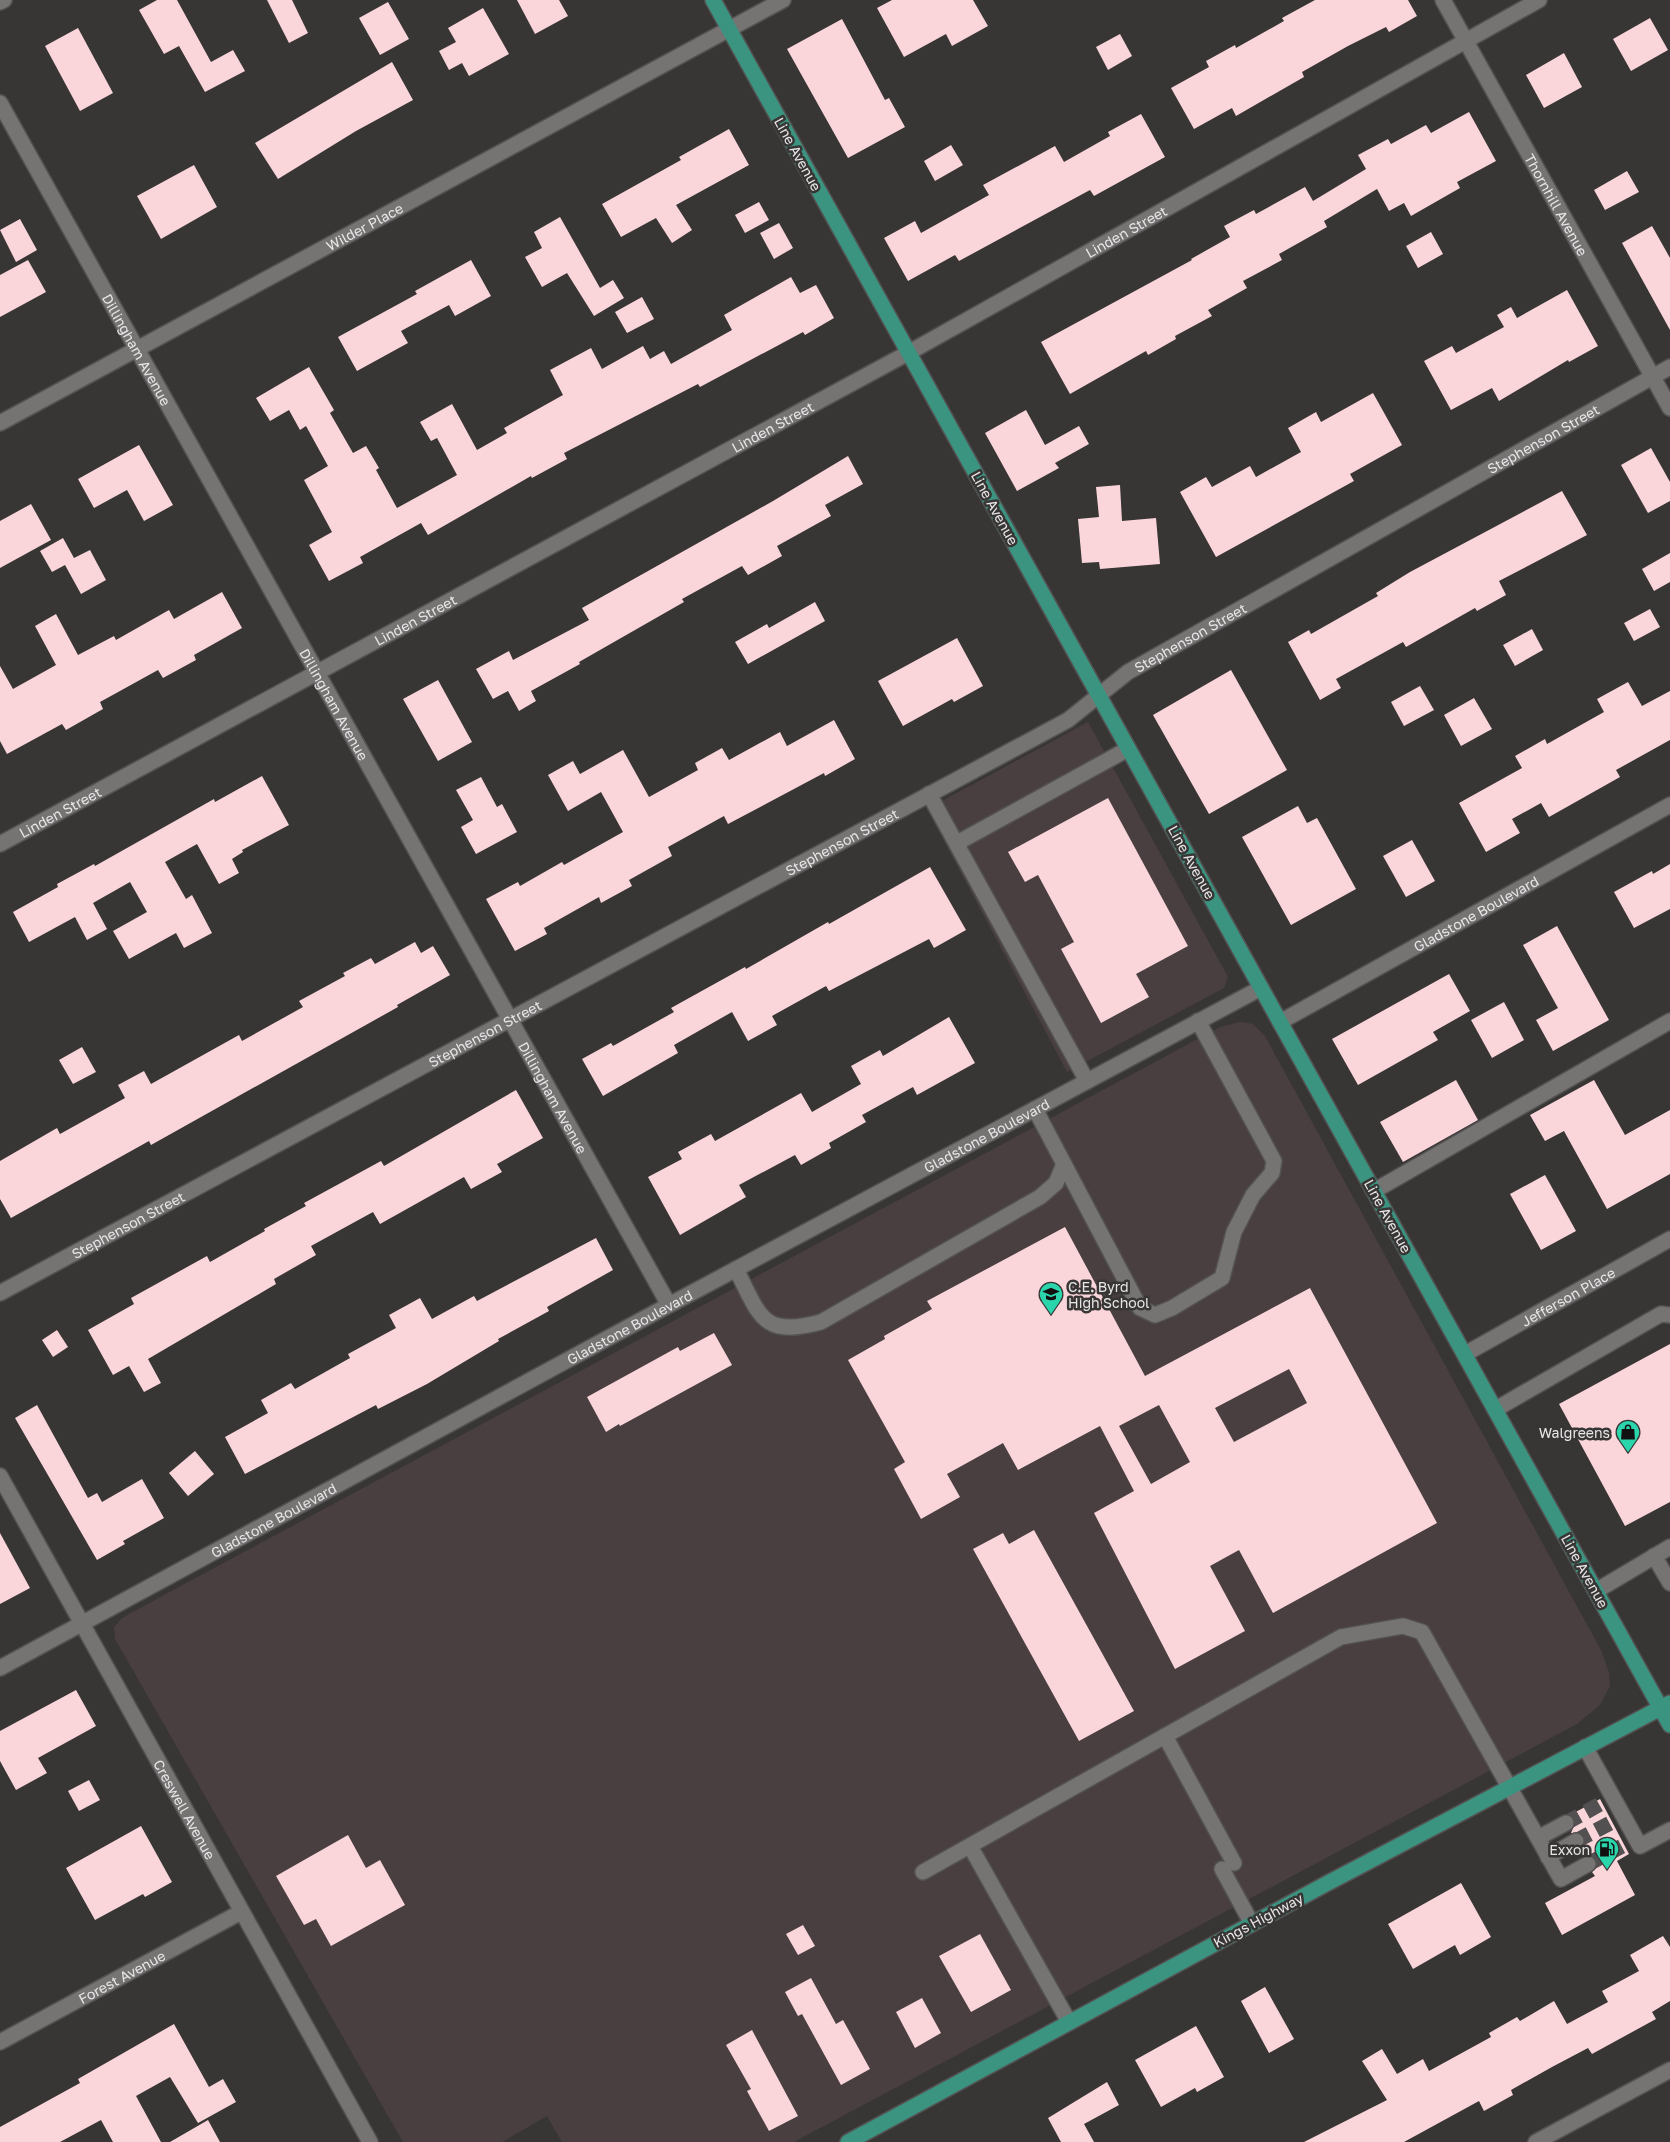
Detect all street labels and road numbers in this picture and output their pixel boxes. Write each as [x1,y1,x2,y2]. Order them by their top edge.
street label: Line Avenue [771,114,825,194]
street label: Thornhill Avenue [1522,150,1592,258]
street label: Wilder Place [323,199,406,254]
street label: Linden Street [1082,201,1170,261]
street label: Dillingham Avenue [99,290,175,408]
street label: Linden Street [728,397,816,455]
street label: Stephenson Street [1484,400,1602,477]
street label: Line Avenue [968,468,1022,548]
street label: Linden Street [371,590,459,649]
street label: Stephenson Street [1131,599,1249,675]
street label: Dillingham Avenue [297,645,373,763]
street label: Linden Street [16,783,104,841]
street label: Stephenson Street [782,804,901,879]
street label: Line Avenue [1165,822,1219,902]
street label: Gladstone Boulevard [1410,872,1541,955]
street label: Stephenson Street [425,996,544,1070]
street label: Dillingham Avenue [515,1038,591,1156]
street label: Gladstone Boulevard [920,1095,1052,1176]
street label: Line Avenue [1361,1176,1415,1256]
street label: Stephenson Street [68,1187,187,1262]
street label: Jefferson Place [1518,1263,1618,1329]
street label: Gladstone Boulevard [564,1286,695,1367]
street label: Gladstone Boulevard [208,1479,339,1561]
street label: Line Avenue [1558,1531,1612,1611]
street label: Creswell Avenue [150,1756,220,1862]
street label: Kings Highway [1210,1889,1306,1951]
street label: Forest Avenue [75,1946,168,2007]

